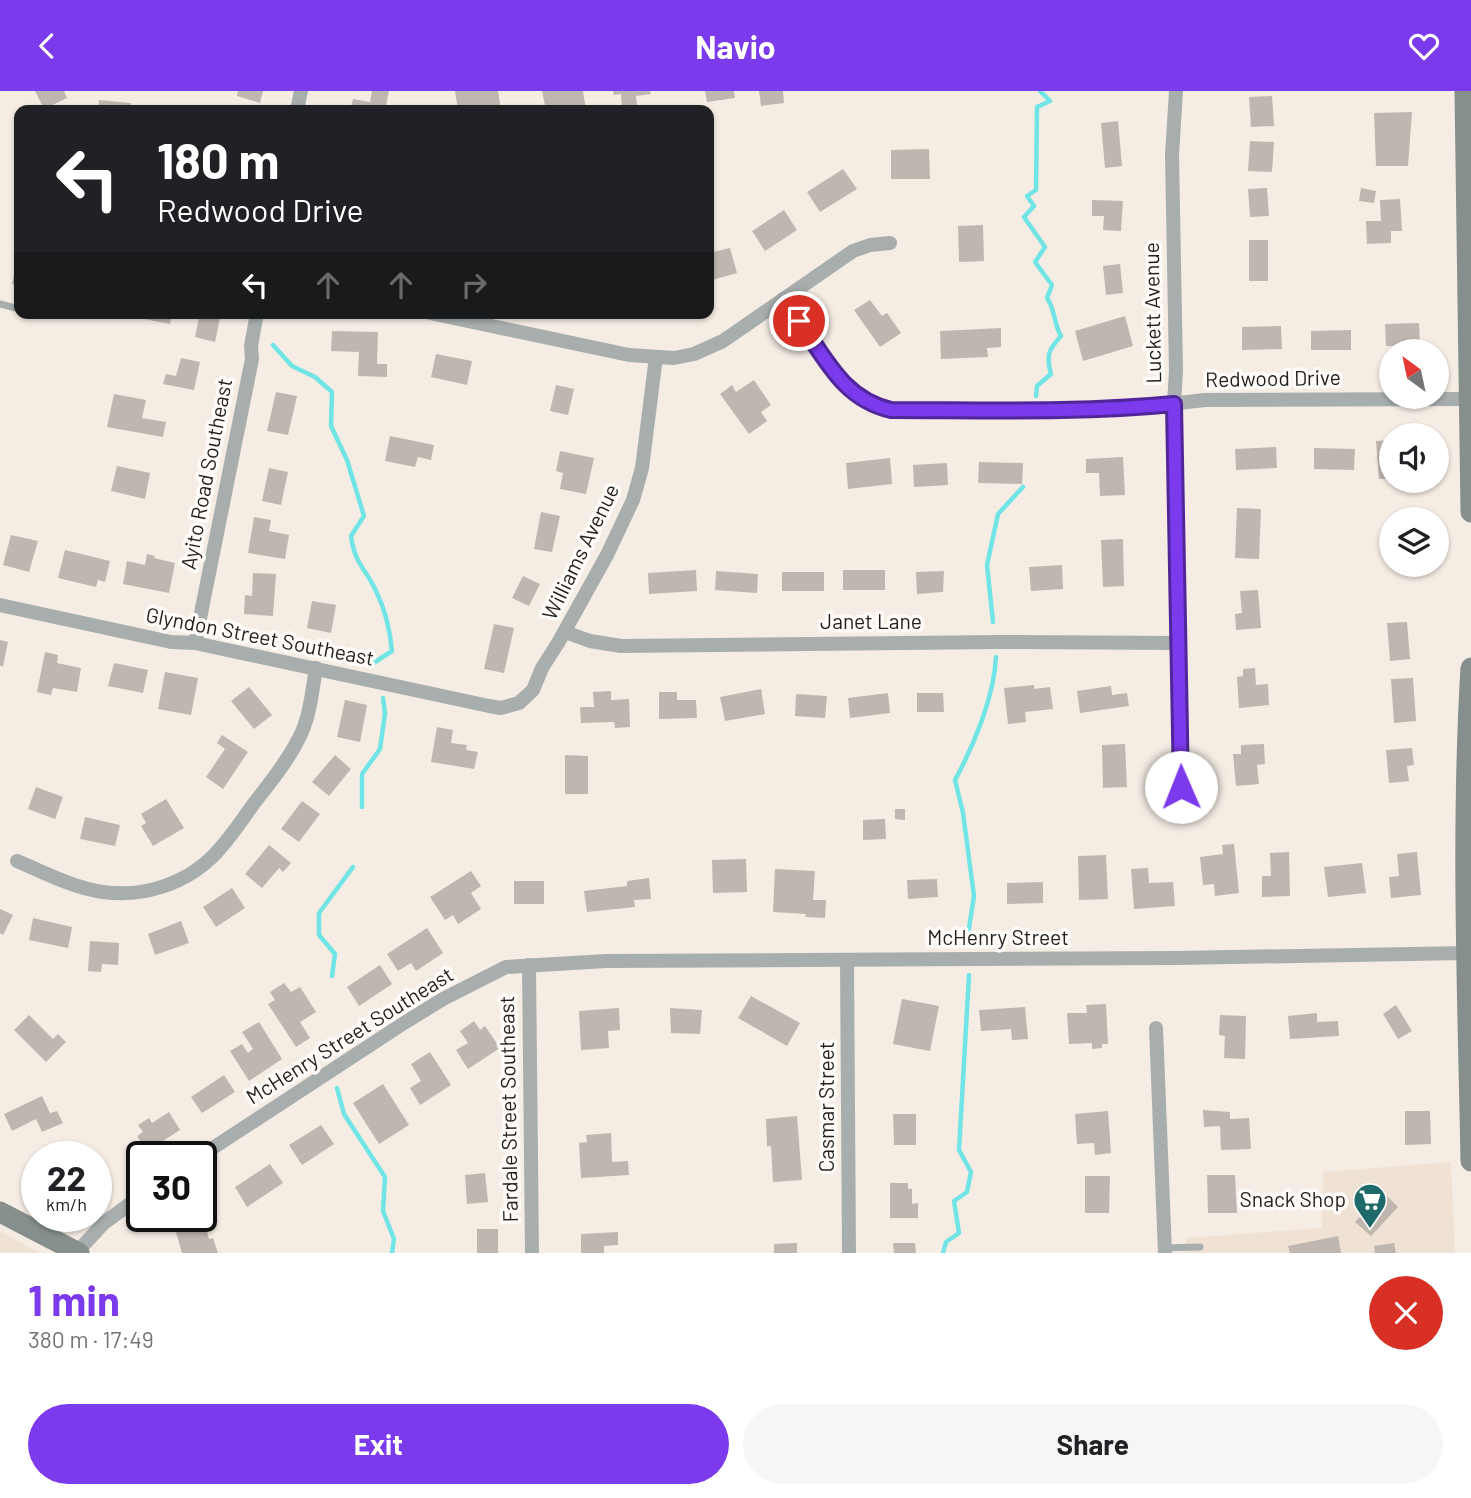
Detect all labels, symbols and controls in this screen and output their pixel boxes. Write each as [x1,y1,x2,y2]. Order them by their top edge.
icon: back [28,27,66,65]
text: Navio [695,27,776,65]
icon: heart [1405,27,1443,65]
text: 180 m [157,130,280,189]
icon: left [42,133,133,224]
text: Redwood Drive [157,190,364,228]
street label: Luckett Avenue [1138,242,1165,384]
icon: left [236,266,274,304]
icon: ahead [309,266,347,304]
icon: ahead [382,266,420,304]
icon: right [455,266,493,304]
pin [769,291,829,351]
icon: arrive [780,302,818,340]
north arrow [1379,339,1449,409]
map controls [1379,339,1449,577]
street label: Redwood Drive [1205,364,1341,391]
street label: Ayito Road Southeast [175,376,236,571]
button: sound [1379,423,1449,493]
street label: Williams Avenue [536,479,623,623]
button: layers [1379,507,1449,577]
street label: Glyndon Street Southeast [144,601,376,670]
street label: Janet Lane [820,608,922,633]
position arrow [1144,750,1218,824]
street label: McHenry Street [927,924,1069,949]
street label: McHenry Street Southeast [241,961,457,1109]
street label: Fardale Street Southeast [493,995,522,1223]
street label: Casmar Street [813,1042,838,1172]
speed limit sign: 30 [126,1141,217,1232]
text: 22 [47,1156,86,1198]
supermarket icon: Snack Shop [1351,1181,1389,1230]
place label: Snack Shop [1240,1186,1346,1211]
text: km/h [46,1193,87,1215]
text: 1 min [28,1274,120,1324]
button: close [1369,1276,1443,1350]
text: 380 m · 17:49 [28,1325,154,1353]
button: Exit [28,1404,729,1484]
button: Share [743,1404,1443,1484]

